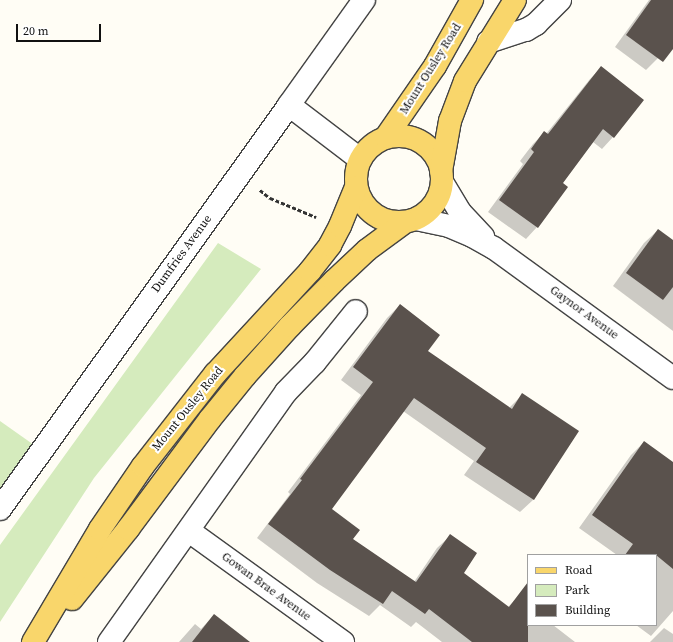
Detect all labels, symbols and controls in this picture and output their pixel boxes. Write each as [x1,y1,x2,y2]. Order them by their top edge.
scale bar [18,16,103,42]
street label: Mount Ousley Road [397,21,465,117]
text: 20 m [23,23,49,39]
street label: Dumfries Avenue [149,212,215,296]
street label: Gaynor Avenue [547,283,621,343]
street label: Mount Ousley Road [150,364,226,454]
street label: Gowan Brae Avenue [219,550,313,624]
legend [527,554,657,626]
text: Road [565,562,592,578]
text: Park [565,582,590,598]
text: Building [565,602,610,618]

